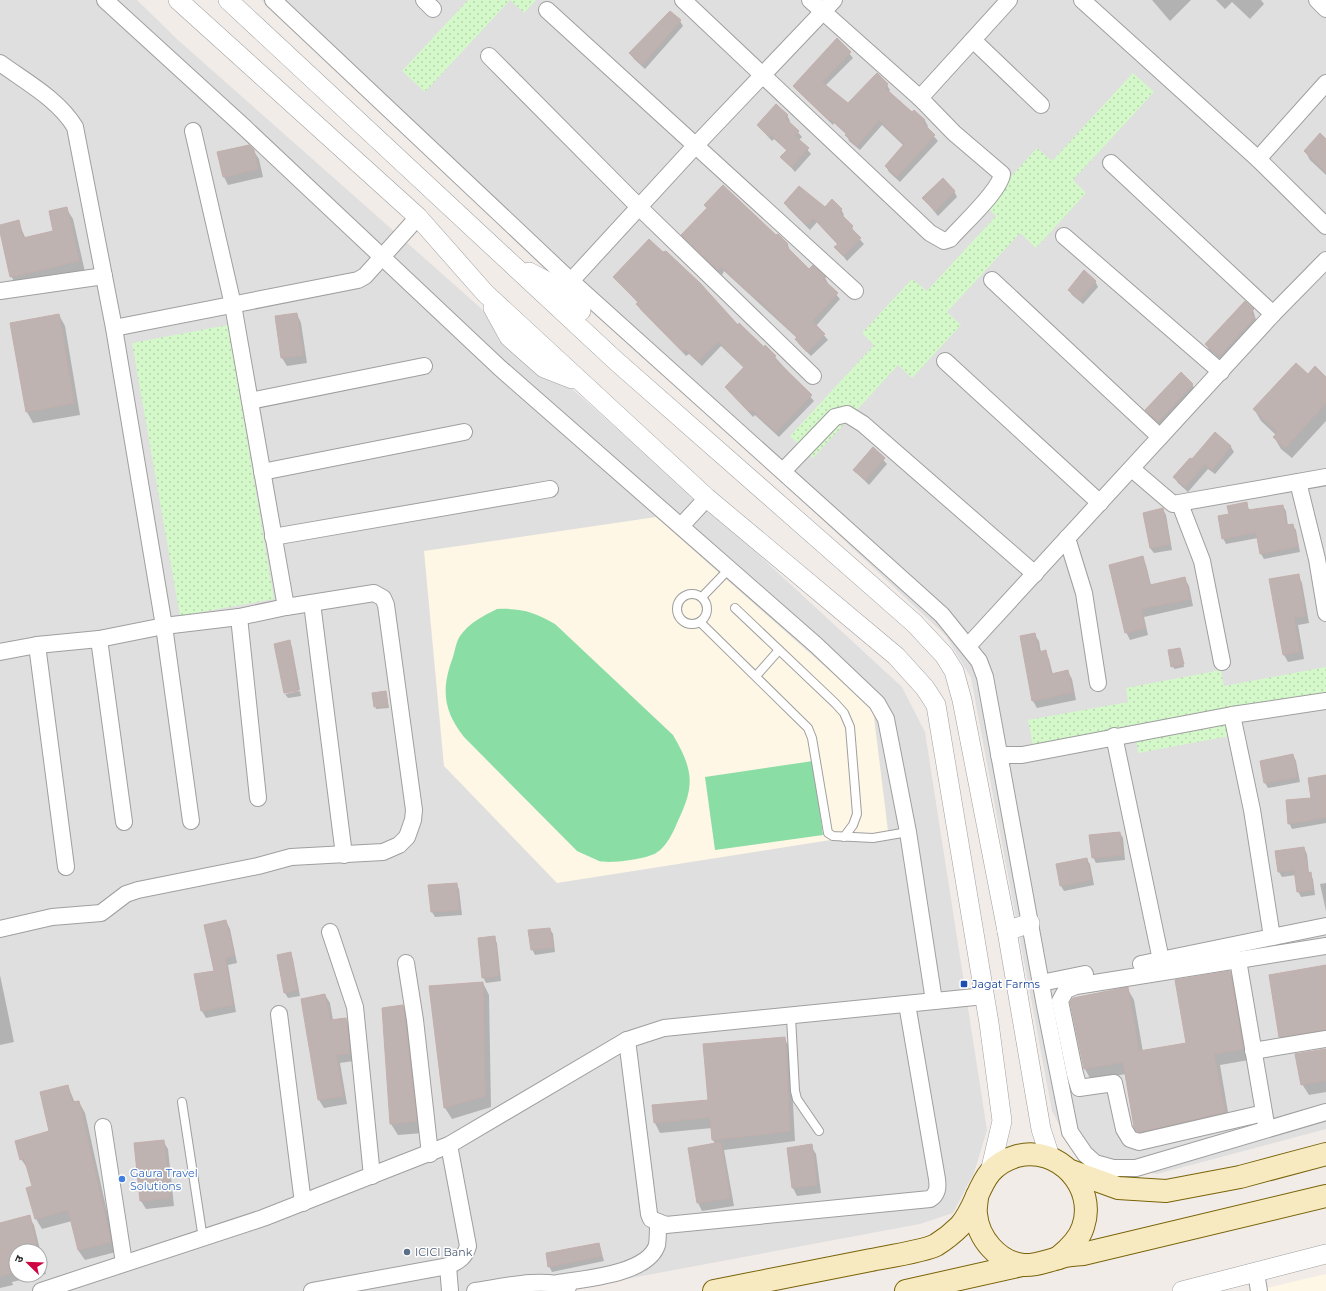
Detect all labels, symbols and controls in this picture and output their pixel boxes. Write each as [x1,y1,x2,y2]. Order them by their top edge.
place label: Jagat Farms [971,977,1041,991]
marker: Jagat Farms [959,979,969,989]
place label: Gaura Travel Solutions [130,1166,198,1193]
marker: Gaura Travel Solutions [117,1174,127,1184]
north arrow [8,1243,48,1283]
place label: ICICI Bank [415,1245,473,1259]
marker: ICICI Bank [402,1247,412,1257]
text: उ [11,1253,27,1265]

